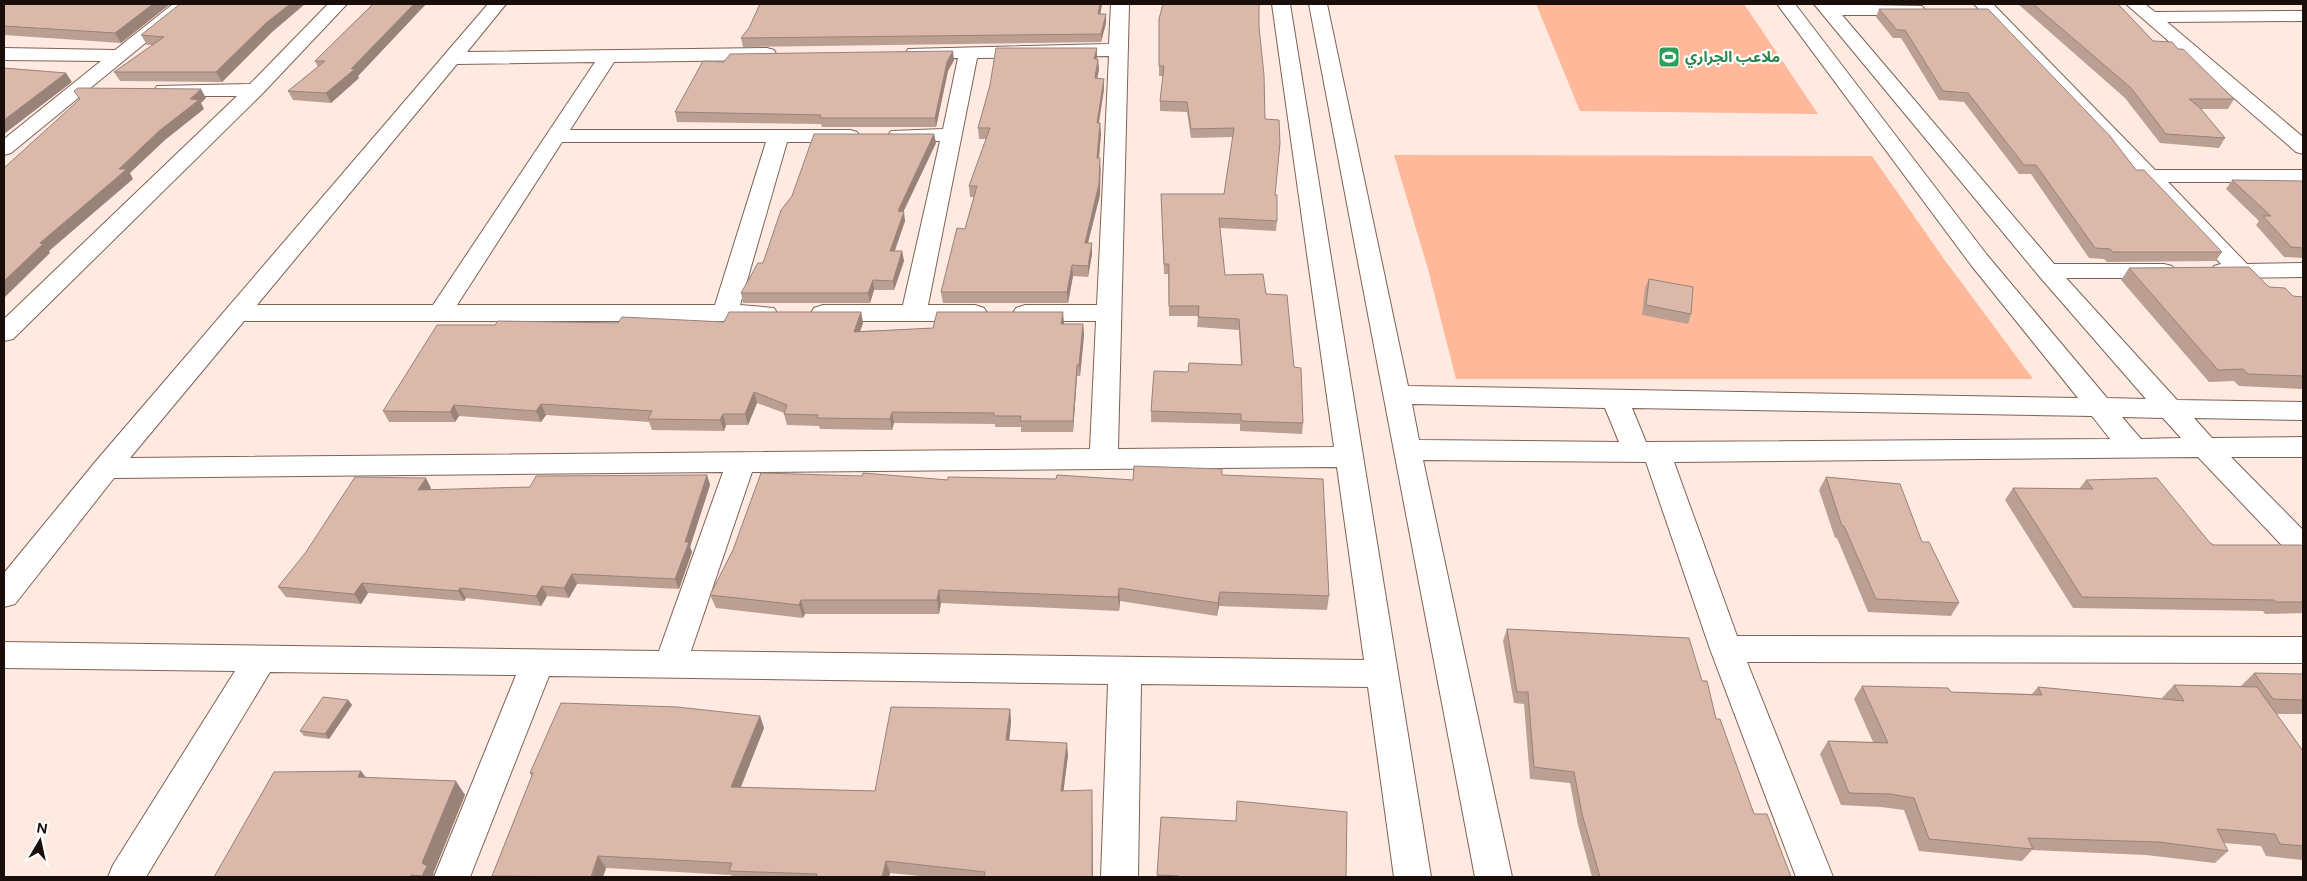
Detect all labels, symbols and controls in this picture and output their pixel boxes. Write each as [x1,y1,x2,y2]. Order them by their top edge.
sports icon: ملاعب الجراري [1657,45,1681,69]
place label: ملاعب الجراري [1685,48,1780,68]
north arrow [15,816,65,866]
text: N [35,819,49,838]

